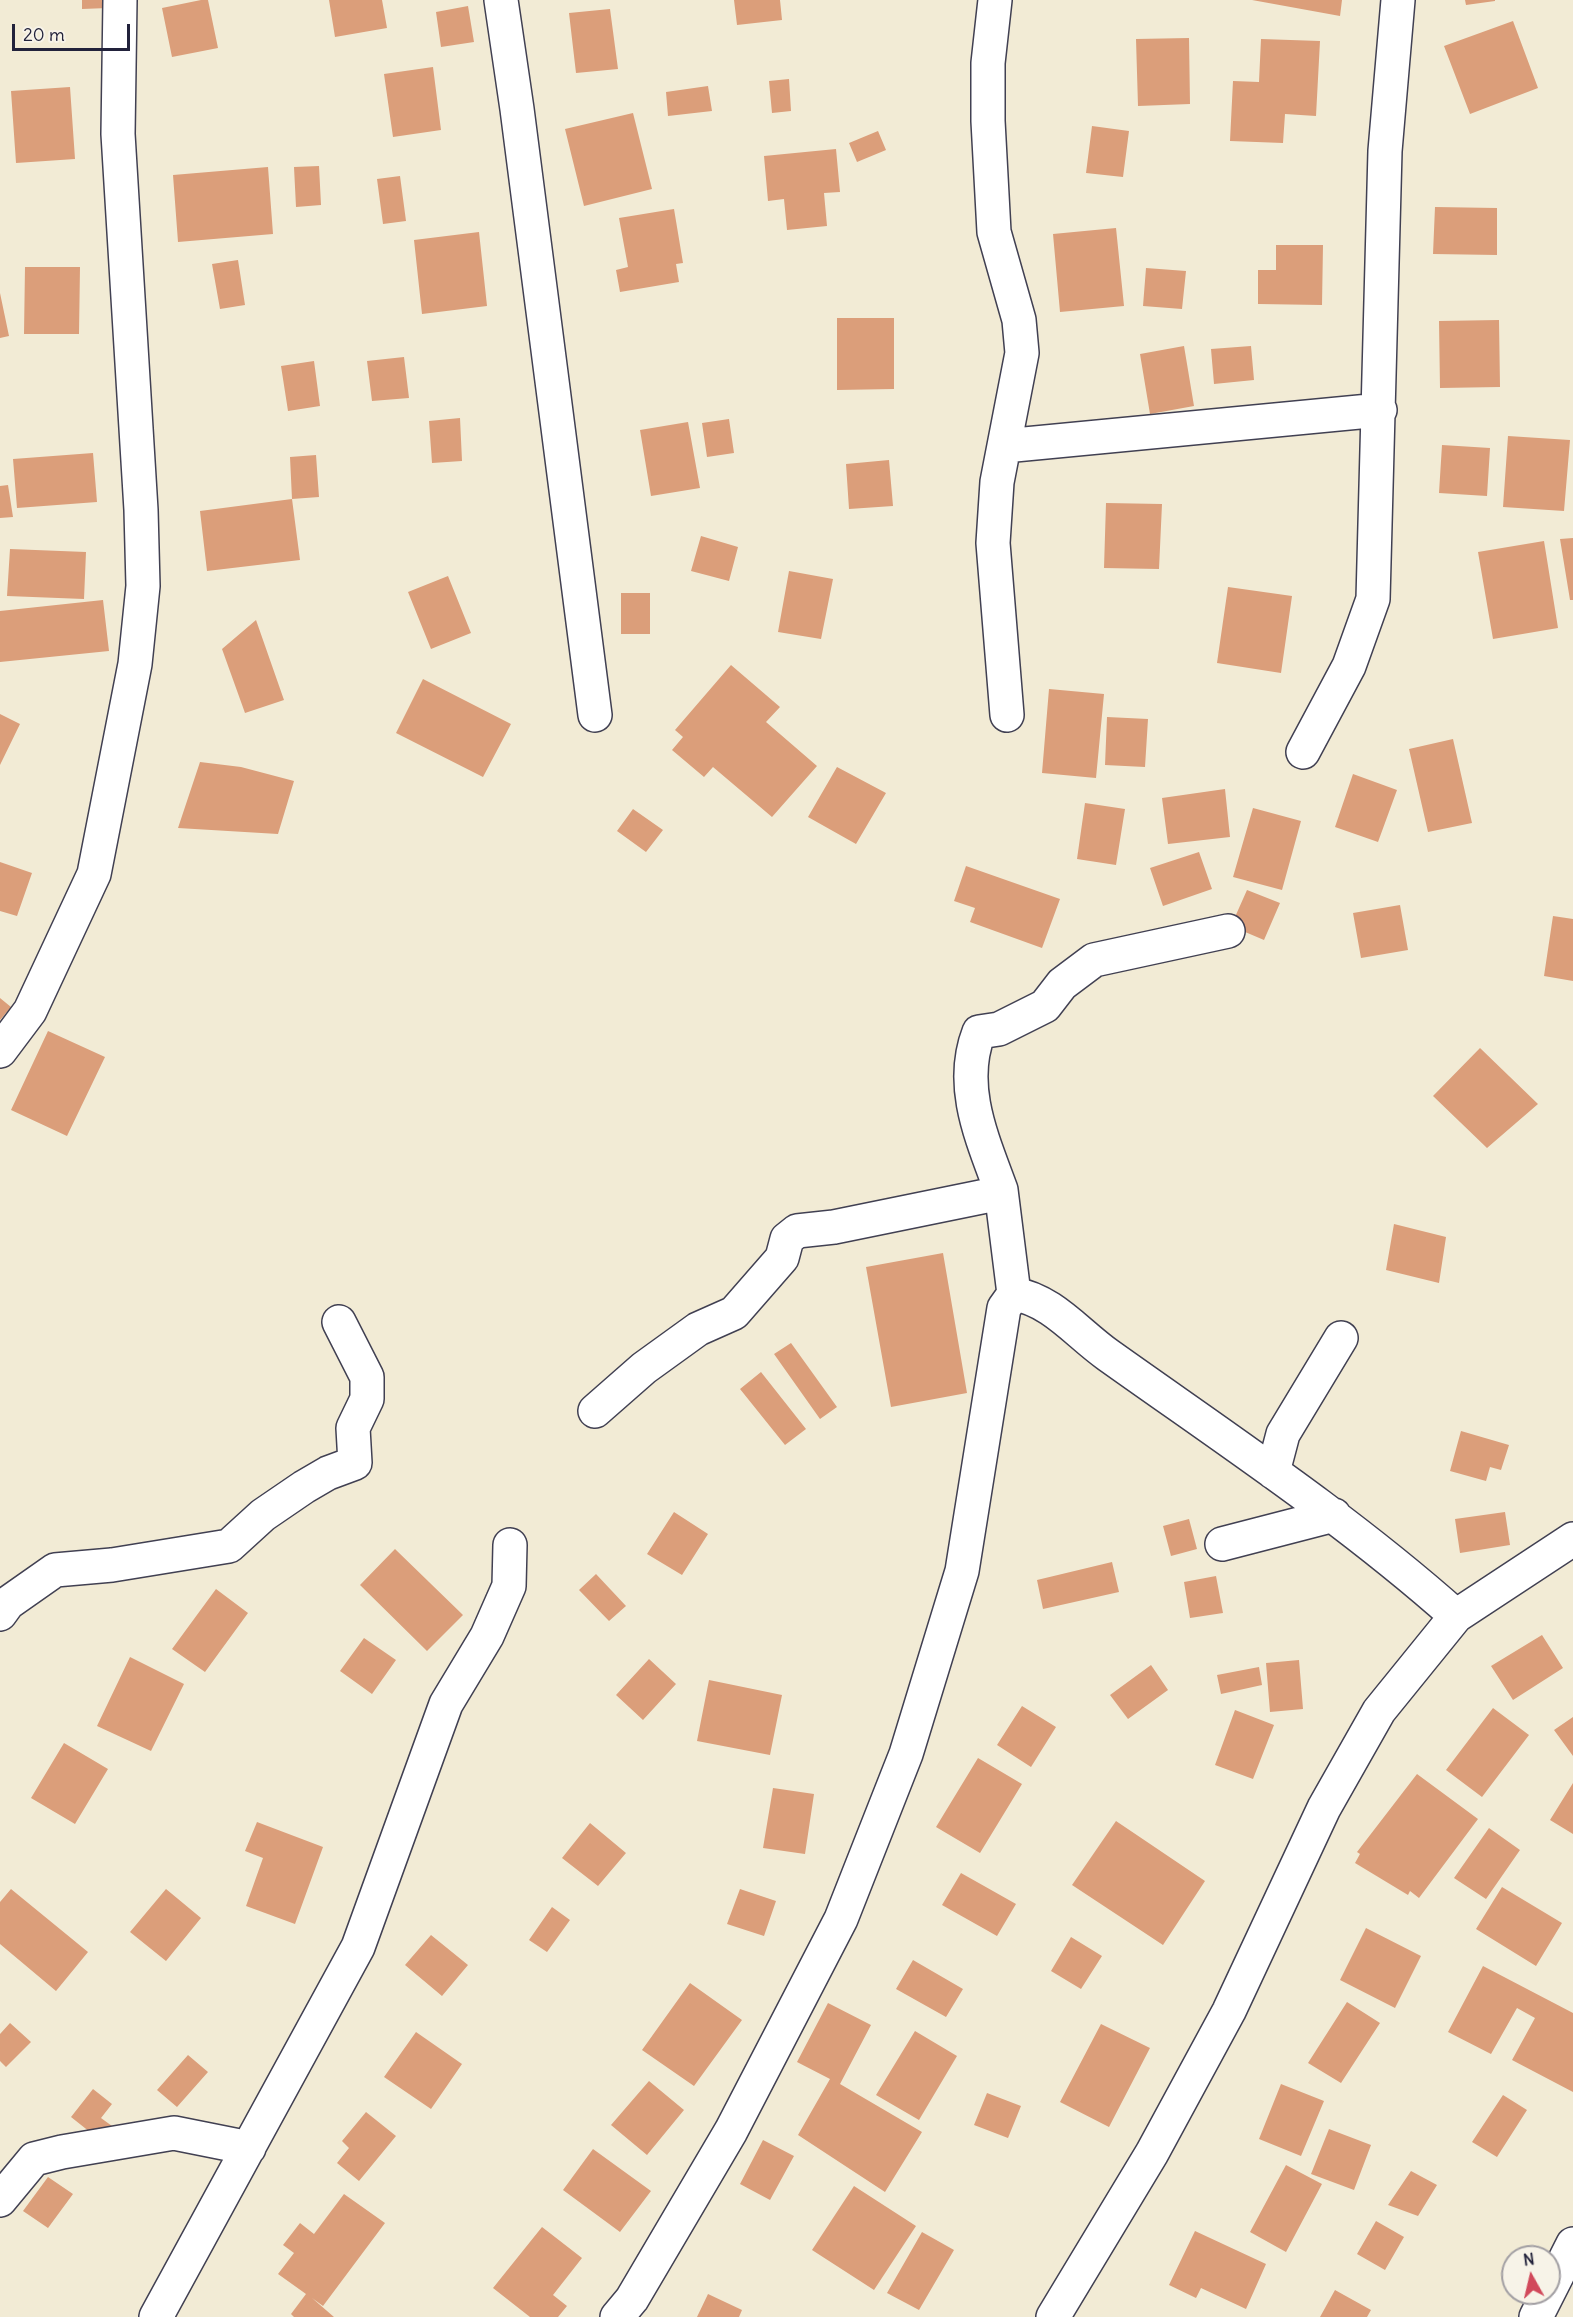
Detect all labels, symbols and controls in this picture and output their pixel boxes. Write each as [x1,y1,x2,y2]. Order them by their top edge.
scale bar [15,12,134,50]
text: 20 m [23,23,65,46]
north arrow [1501,2245,1561,2305]
text: N [1522,2248,1536,2270]

